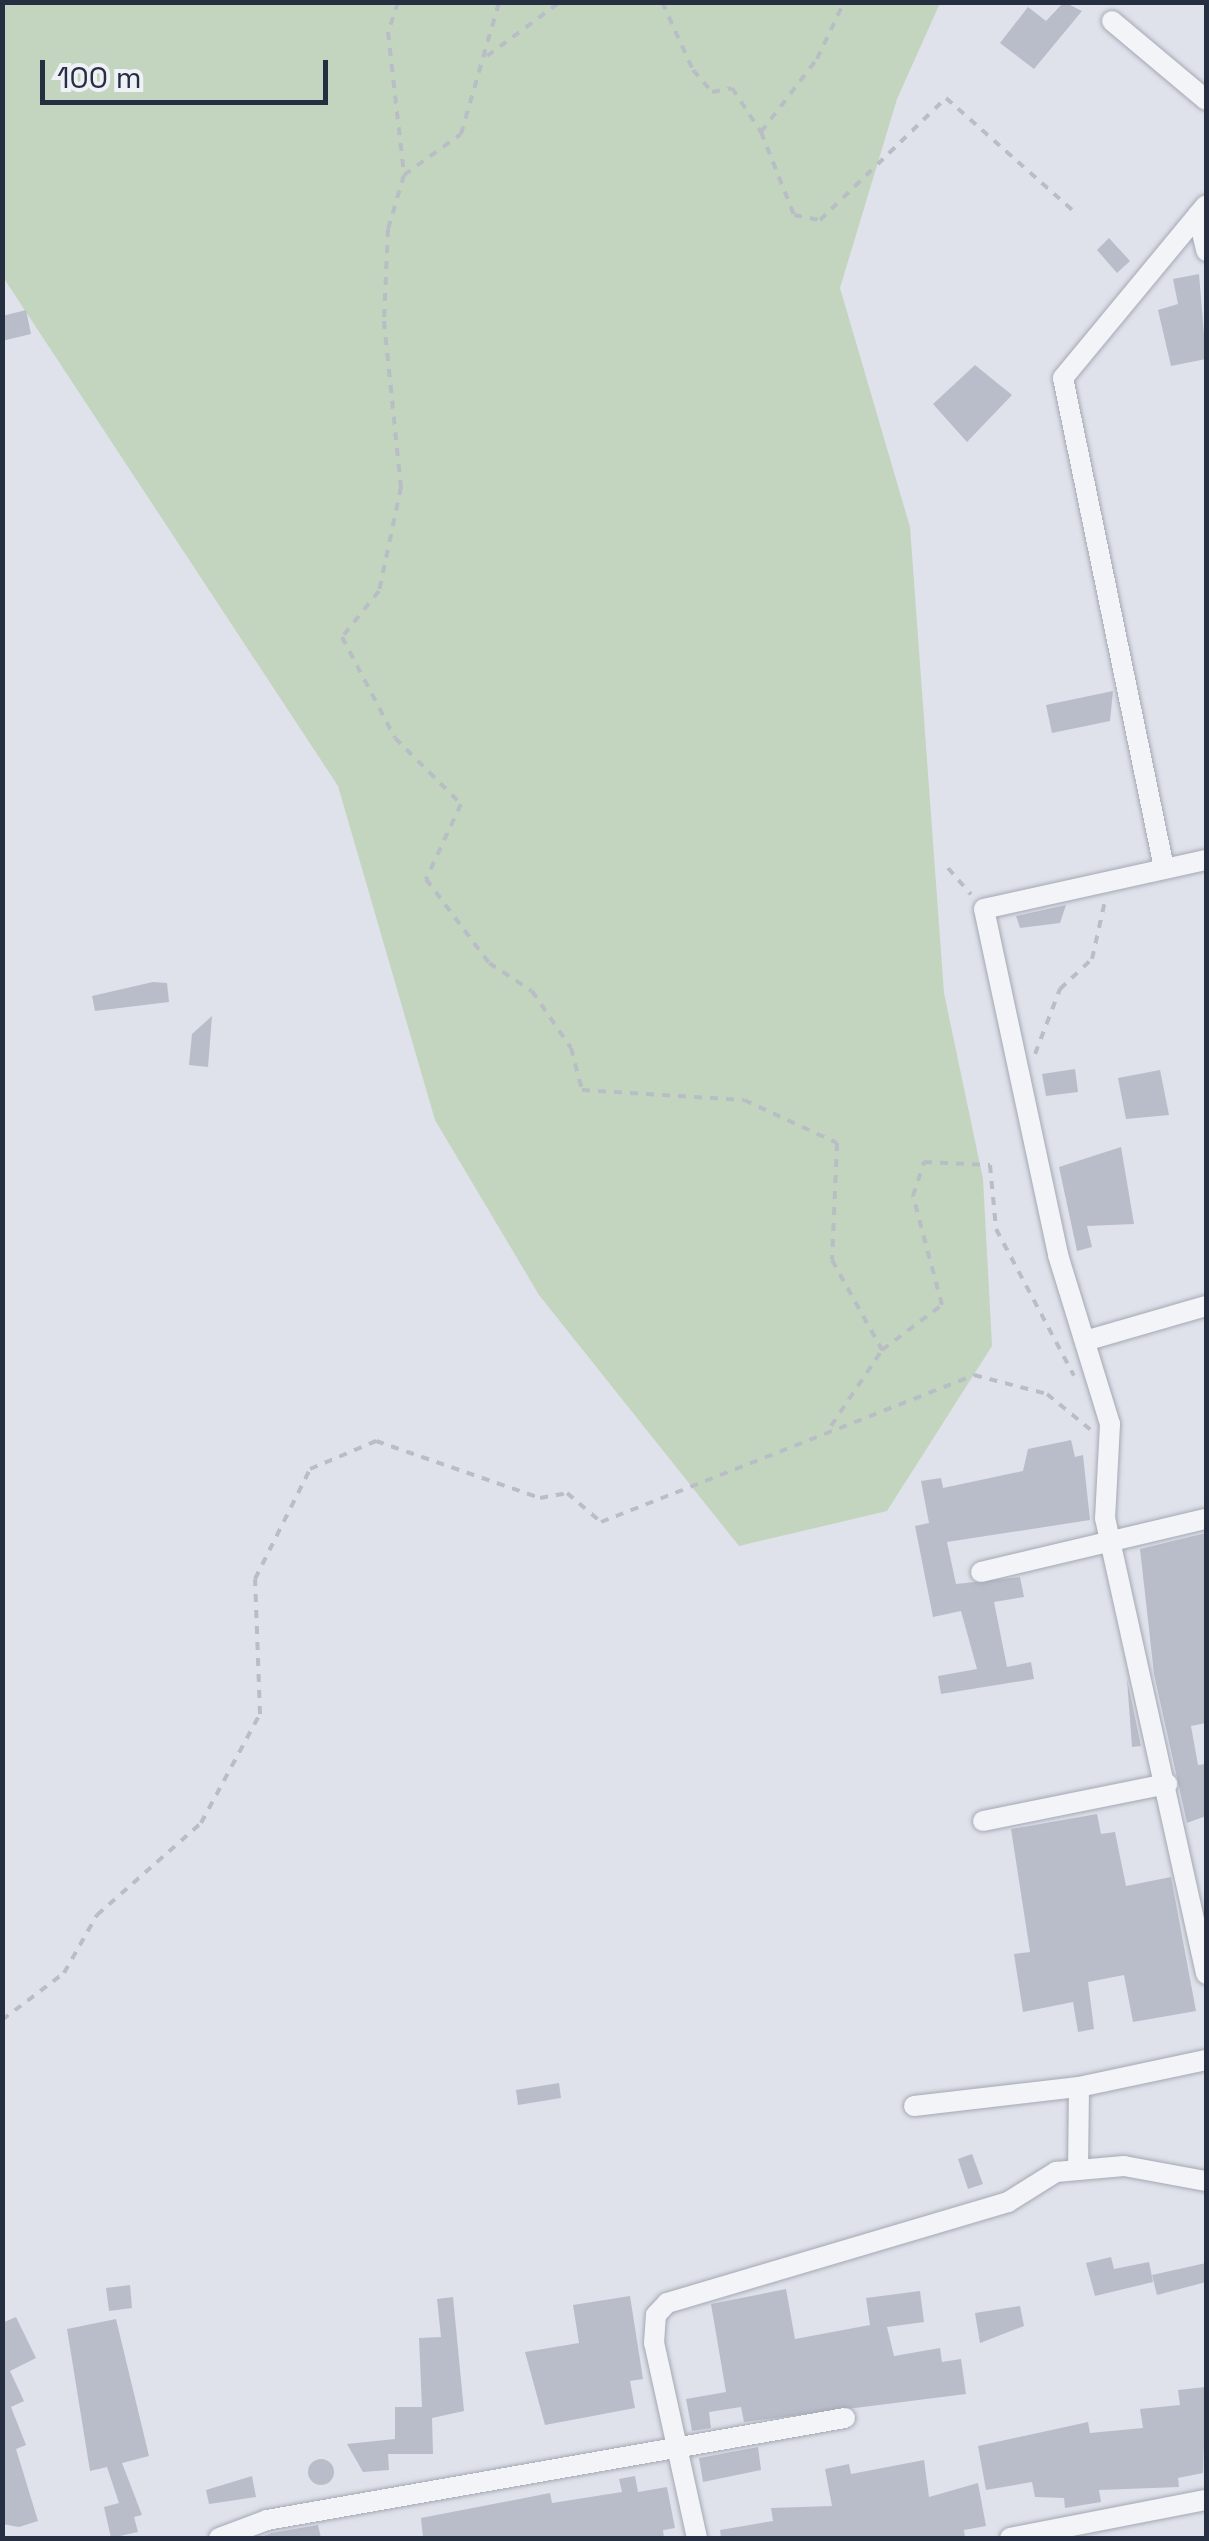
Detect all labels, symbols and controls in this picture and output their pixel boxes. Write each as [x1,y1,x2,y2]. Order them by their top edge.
scale bar [45,40,332,102]
text: 100 m [57,58,142,97]

